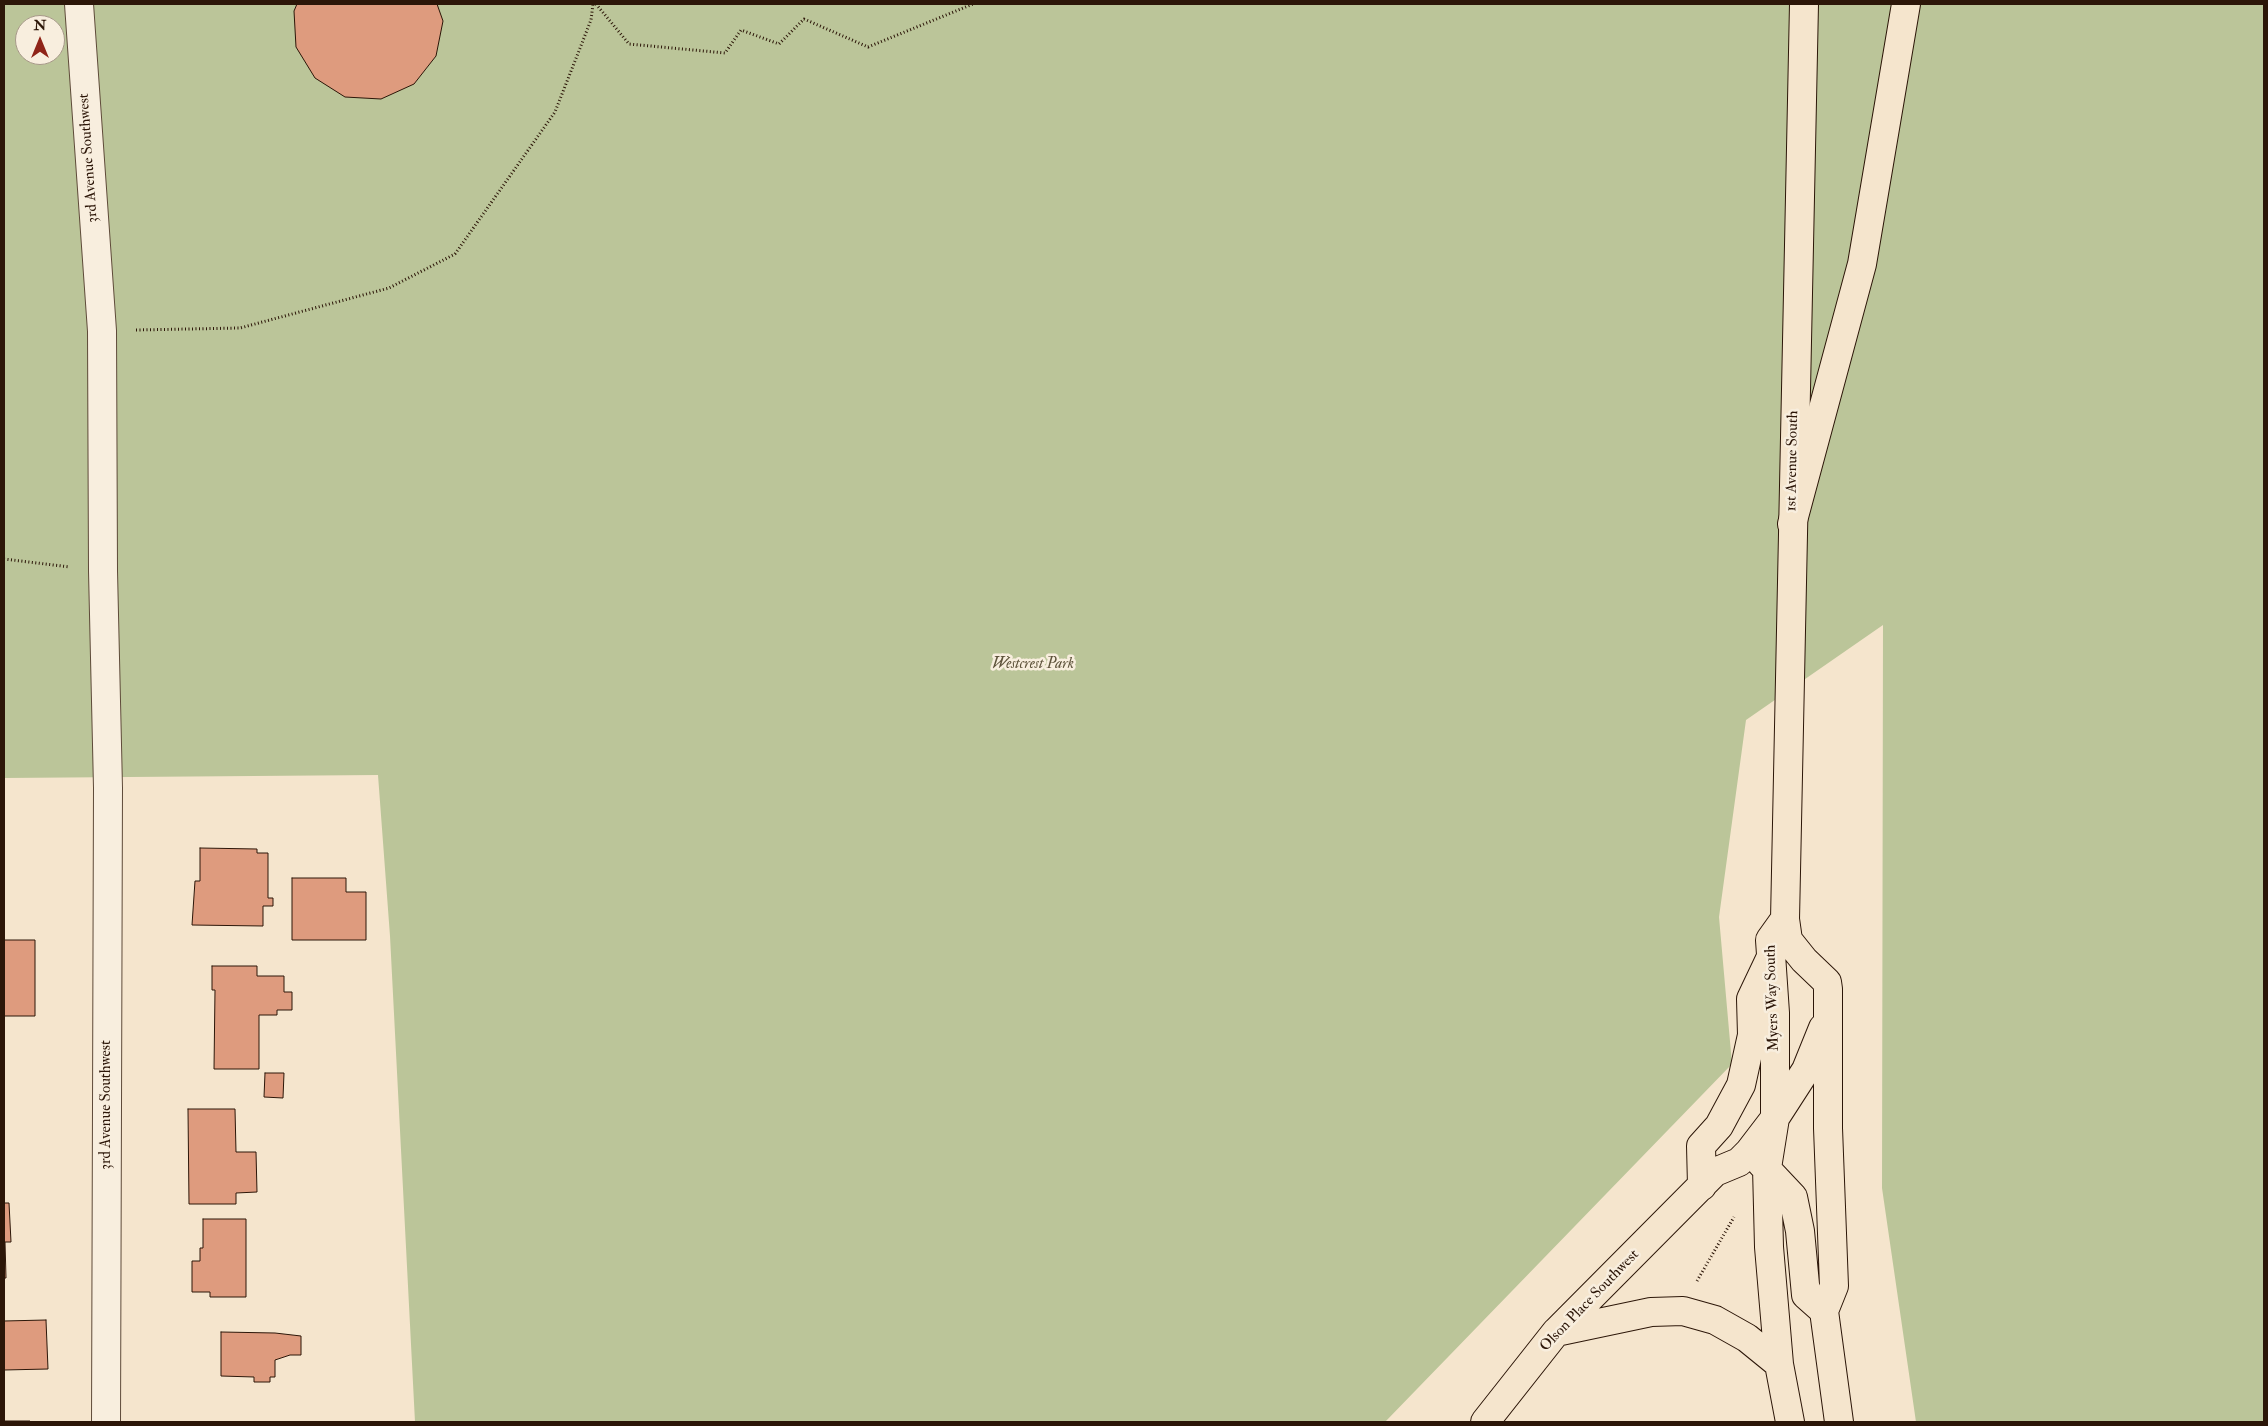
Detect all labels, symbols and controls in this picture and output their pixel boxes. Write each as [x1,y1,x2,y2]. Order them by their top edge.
north arrow [15,15,65,65]
text: N [34,17,46,34]
street label: 3rd Avenue Southwest [76,93,102,223]
street label: 1st Avenue South [1783,410,1803,512]
park label: Westcrest Park [992,656,1074,674]
street label: Myers Way South [1762,944,1784,1052]
street label: 3rd Avenue Southwest [98,1040,116,1170]
street label: Olson Place Southwest [1537,1246,1643,1356]

